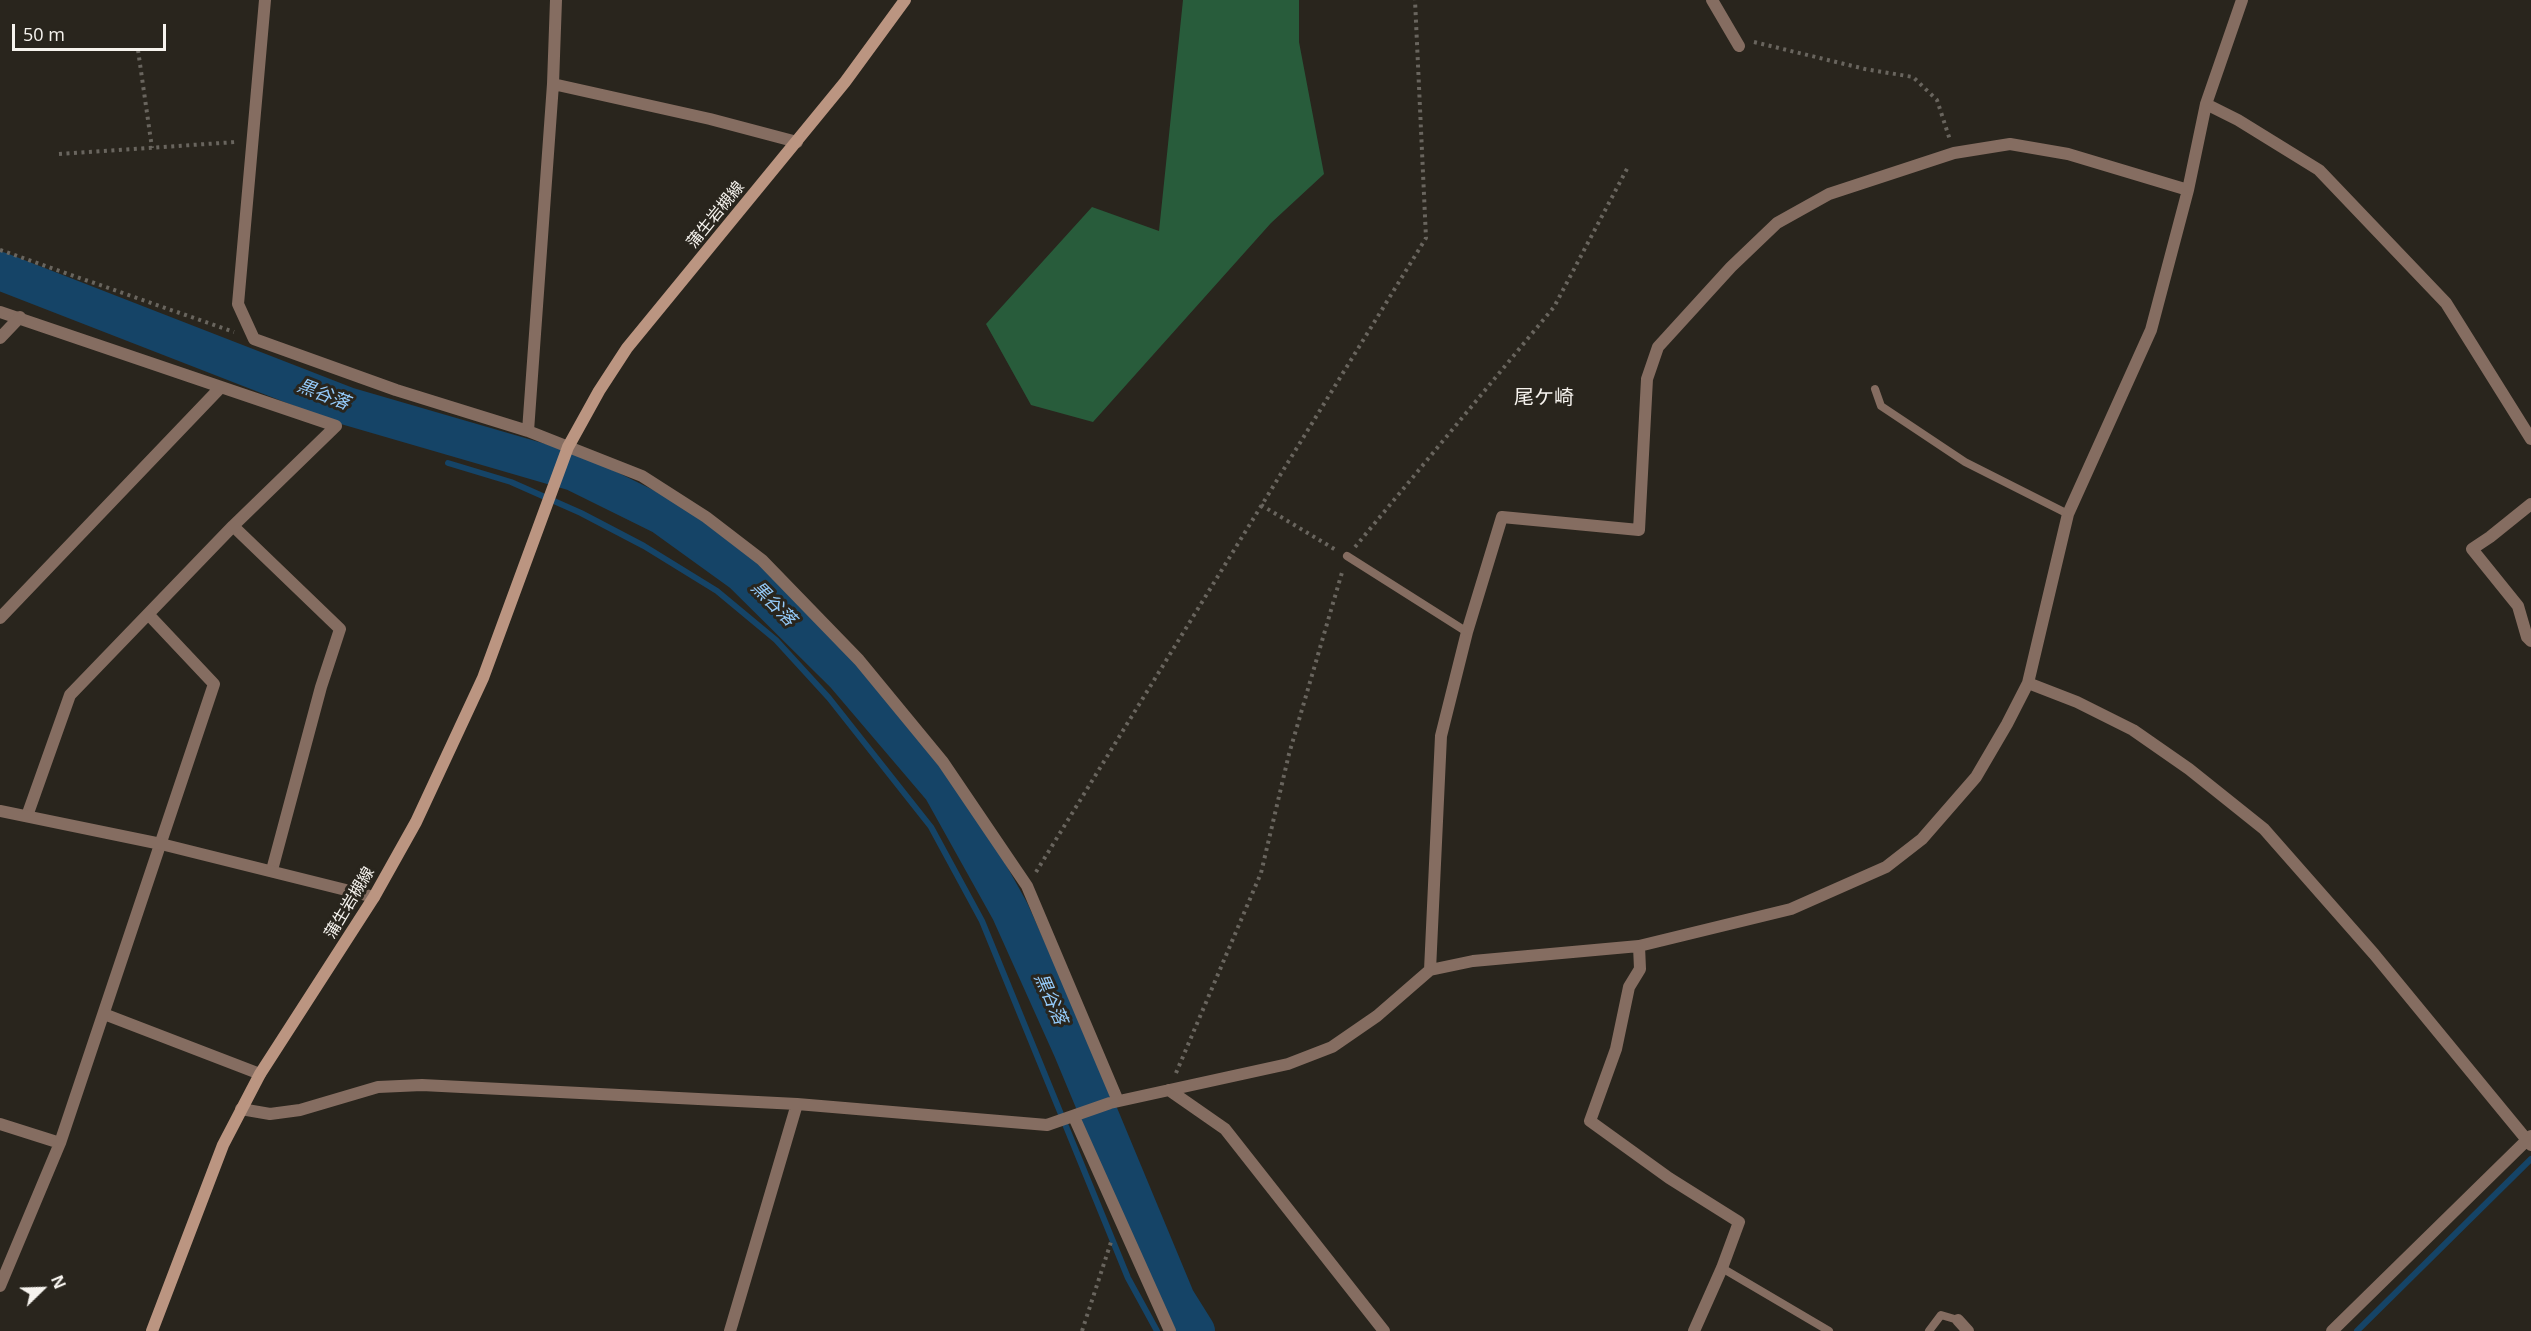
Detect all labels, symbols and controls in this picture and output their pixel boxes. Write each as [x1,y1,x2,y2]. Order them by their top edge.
scale bar [15,12,170,50]
text: 50 m [23,22,65,46]
street label: 蒲生岩槻線 [683,178,749,252]
water label: 黒谷落 [294,375,352,415]
district label: 尾ケ崎 [1514,386,1574,410]
water label: 黒谷落 [746,577,800,631]
street label: 蒲生岩槻線 [321,864,379,942]
water label: 黒谷落 [1029,970,1071,1028]
north arrow [12,1259,72,1319]
text: N [46,1272,71,1292]

